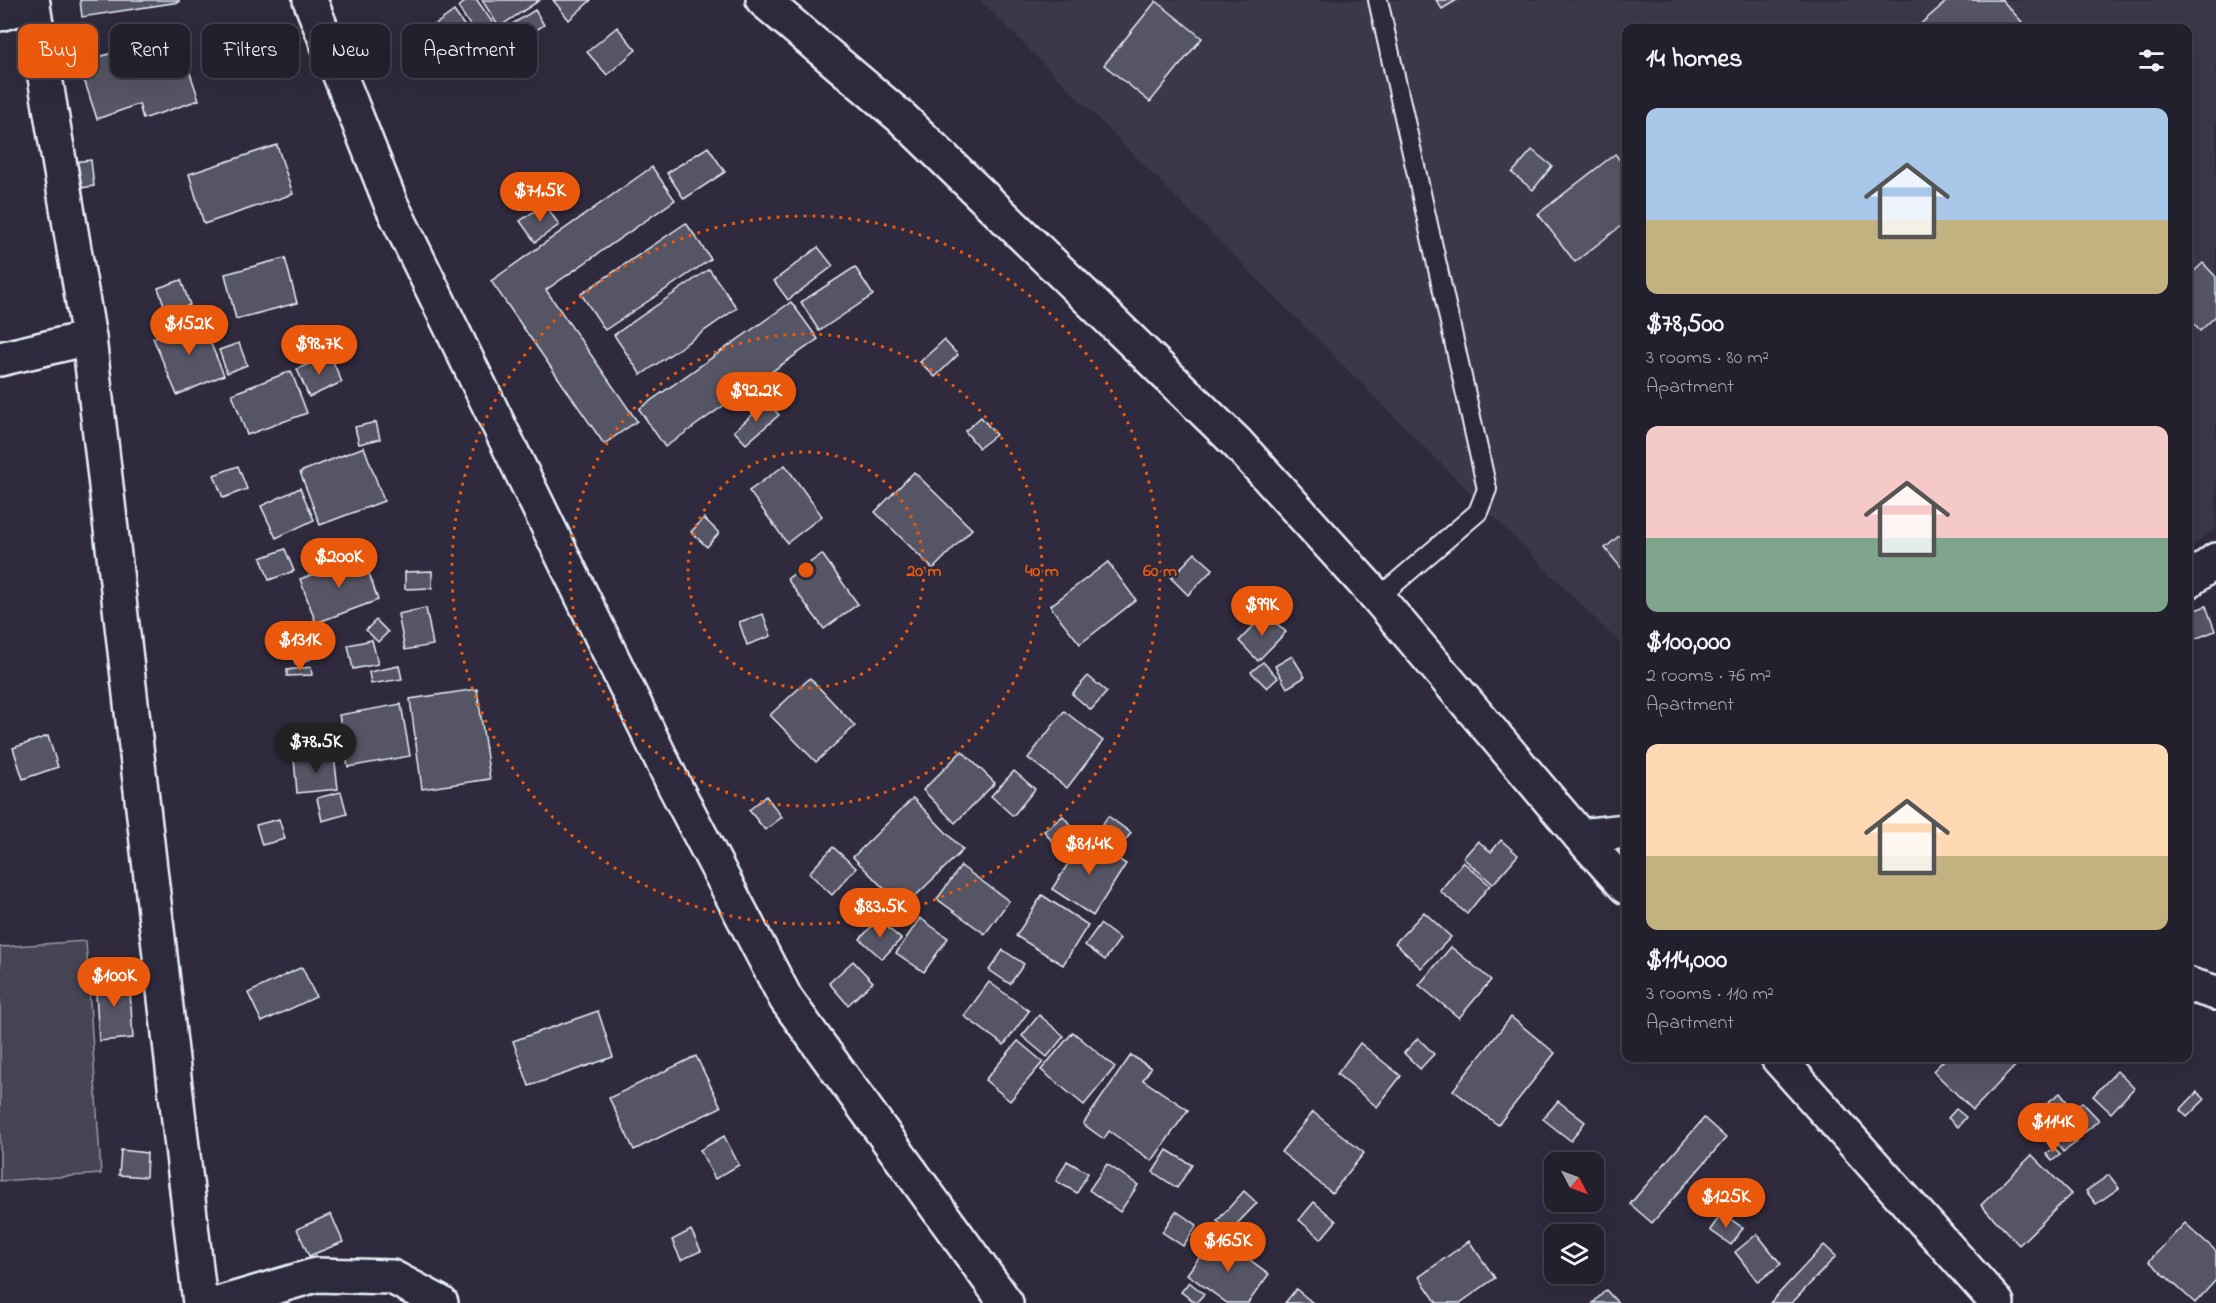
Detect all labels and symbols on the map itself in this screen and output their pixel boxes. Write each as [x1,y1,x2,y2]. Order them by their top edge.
pin: $71.5K [491,172,589,223]
pin: $152K [147,305,231,356]
pin: $98.7K [270,325,368,376]
pin: $92.2K [707,372,805,423]
pin: $200K [297,538,381,589]
text: 20 m [905,559,942,585]
text: 40 m [1025,559,1059,585]
text: 60 m [1143,559,1177,585]
centre of rings [796,560,816,580]
pin: $99K [1226,586,1298,637]
pin: $131K [258,621,342,672]
pin: $78.5K [267,723,365,774]
pin: $81.4K [1040,825,1138,876]
pin: $83.5K [831,888,929,939]
pin: $100K [72,957,156,1008]
pin: $114K [2011,1103,2095,1154]
north arrow [1544,1152,1604,1212]
pin: $125K [1684,1178,1768,1229]
pin: $165K [1186,1222,1270,1273]

